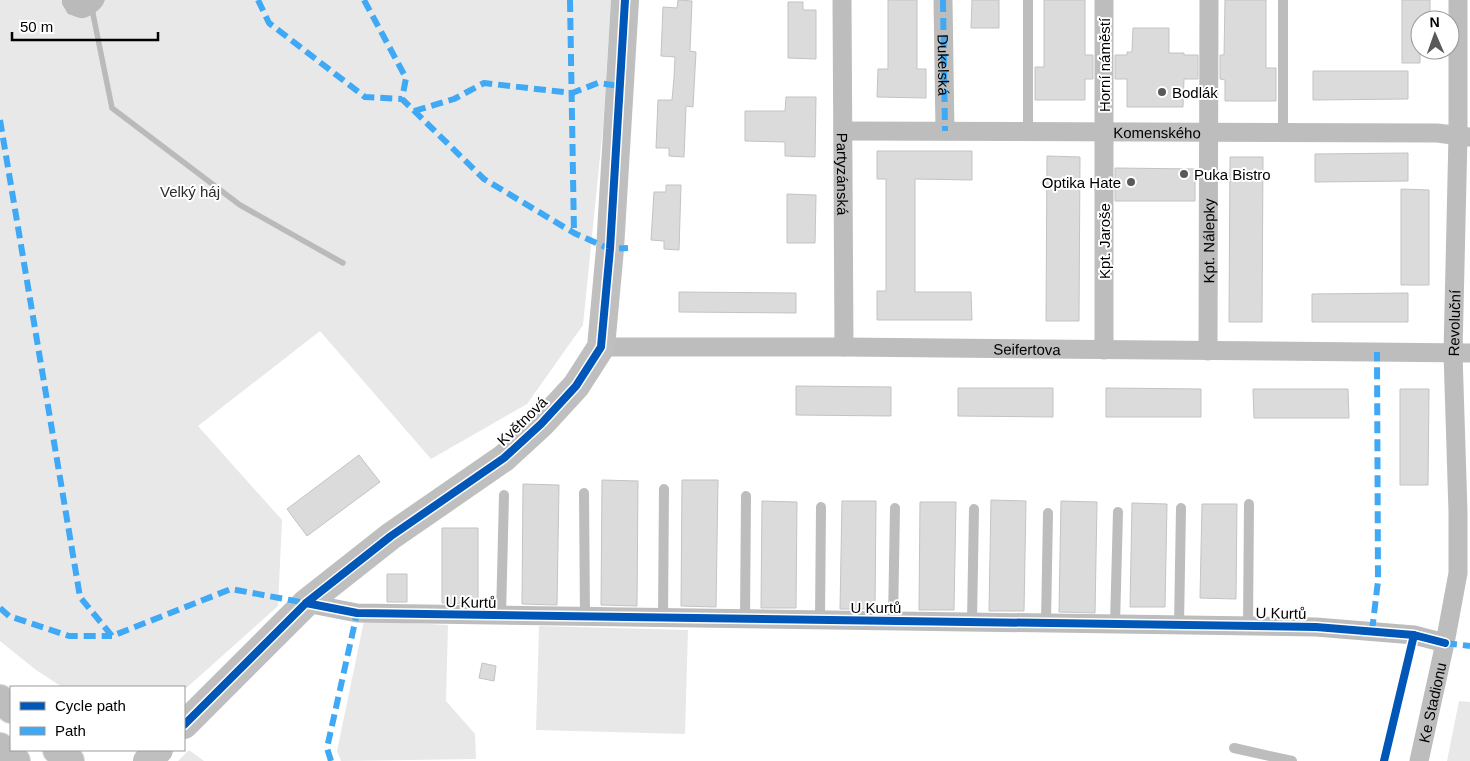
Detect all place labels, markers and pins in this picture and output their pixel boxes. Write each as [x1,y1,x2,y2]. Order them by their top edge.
place label: Bodlák [1172,84,1218,101]
marker: Bodlák [1156,86,1168,98]
place label: Puka Bistro [1194,166,1271,183]
marker: Puka Bistro [1178,168,1190,180]
place label: Optika Hate [1042,174,1121,191]
marker: Optika Hate [1125,176,1137,188]

